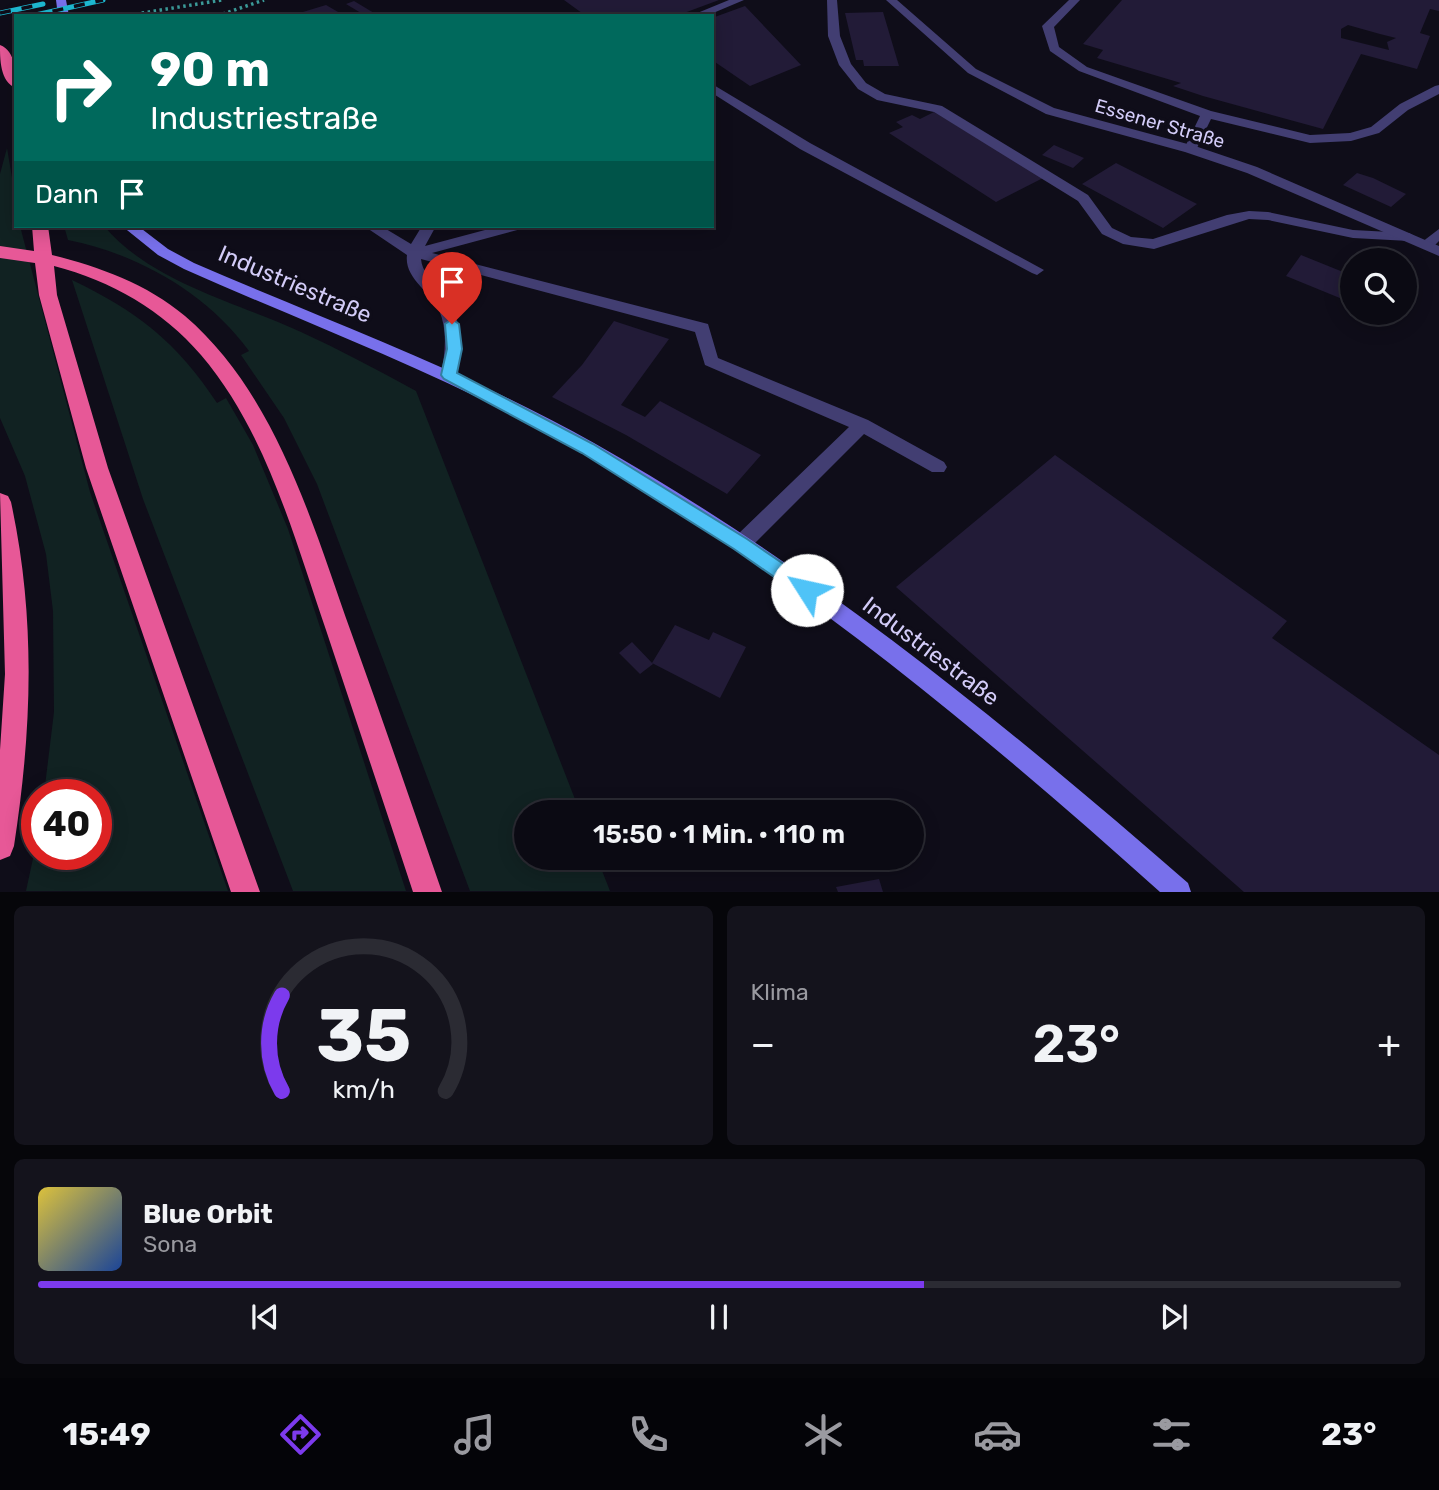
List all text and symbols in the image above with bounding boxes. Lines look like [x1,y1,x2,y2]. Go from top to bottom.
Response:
text: 90 m [150,40,270,98]
icon: right [35,42,126,133]
street label: Essener Straße [1092,94,1227,153]
text: Industriestraße [150,99,378,137]
icon: arrive [113,175,151,213]
text: Dann [35,179,99,210]
street label: Industriestraße [214,239,376,329]
map controls [1340,248,1417,325]
button: search [1340,248,1417,325]
pin [422,252,482,324]
icon: arrive [433,263,471,301]
position arrow [770,553,844,627]
street label: Industriestraße [857,590,1005,712]
speed limit sign: 40 [21,779,112,870]
text: 15:50 · 1 Min. · 110 m [593,819,845,850]
text: Klima [751,978,809,1006]
text: 35 [316,994,411,1080]
text: 23° [1033,1013,1120,1075]
text: − [751,1021,775,1067]
text: + [1377,1021,1401,1067]
text: km/h [332,1075,394,1104]
text: Blue Orbit [143,1199,273,1230]
text: Sona [143,1230,197,1258]
icon: previous [246,1298,284,1336]
icon: pause [700,1298,738,1336]
icon: next [1155,1298,1193,1336]
icon: directions [276,1410,325,1459]
icon: music [450,1410,499,1459]
icon: phone [624,1410,673,1459]
icon: climate [799,1410,848,1459]
icon: car [973,1410,1022,1459]
icon: filters [1147,1410,1196,1459]
text: 15:49 [63,1415,151,1453]
text: 23° [1321,1415,1376,1453]

